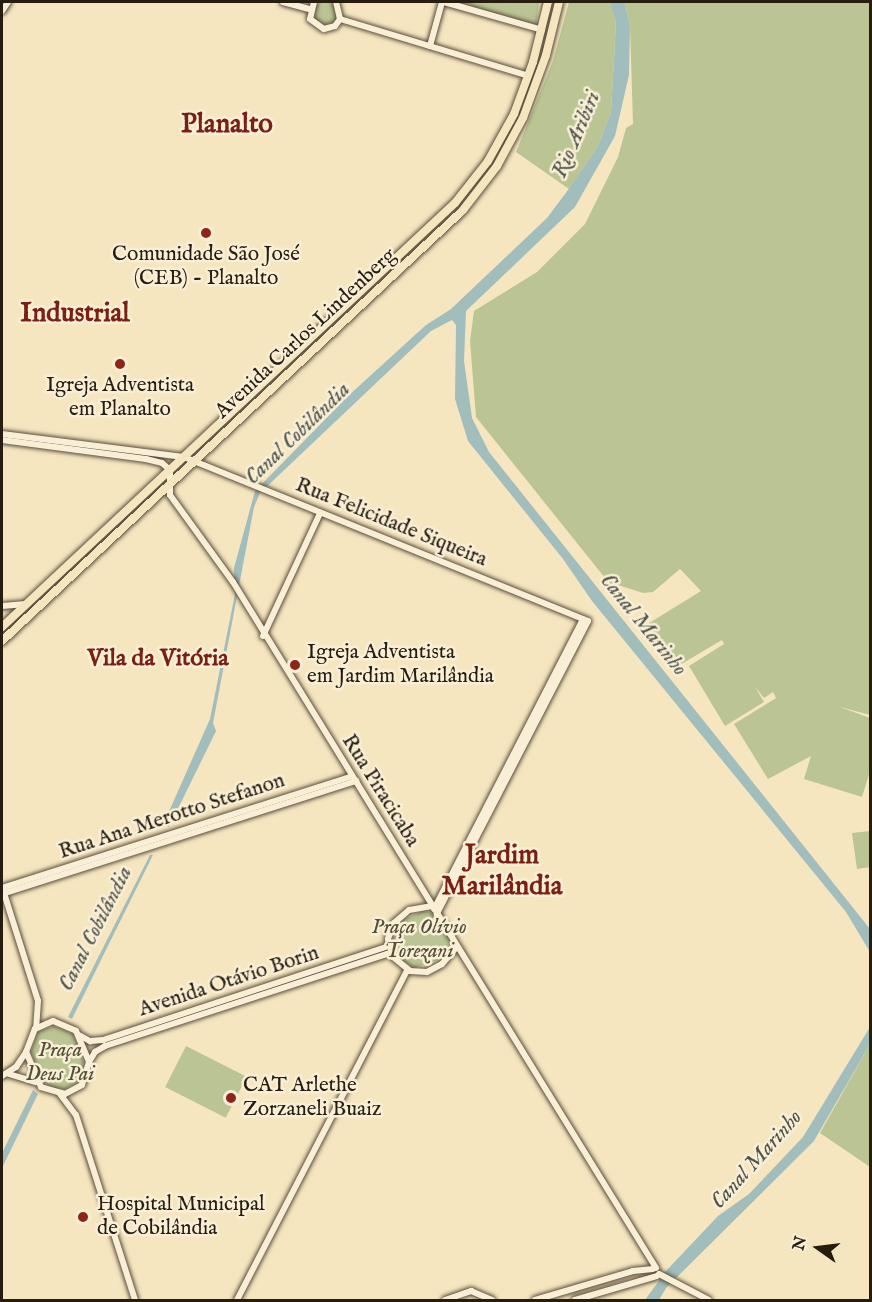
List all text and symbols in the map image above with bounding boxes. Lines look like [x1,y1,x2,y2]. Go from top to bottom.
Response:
water label: Rio Aribiri [547,88,607,182]
district label: Planalto [181,110,273,142]
marker: Comunidade São José (CEB) - Planalto [199,226,213,240]
place label: Comunidade São José (CEB) - Planalto [112,242,300,292]
street label: Avenida Carlos Lindenberg [210,243,402,425]
district label: Industrial [20,299,130,331]
marker: Igreja Adventista em Planalto [113,357,127,371]
place label: Igreja Adventista em Planalto [46,373,194,423]
water label: Canal Cobilândia [240,377,356,491]
street label: Rua Felicidade Siqueira [292,473,490,573]
water label: Canal Marinho [594,569,692,681]
place label: Igreja Adventista em Jardim Marilândia [307,640,494,690]
district label: Vila da Vitória [87,645,229,673]
marker: Igreja Adventista em Jardim Marilândia [288,658,302,672]
street label: Rua Piracicaba [335,730,425,852]
street label: Rua Ana Merotto Stefanon [56,769,288,865]
district label: Jardim Marilândia [442,840,562,903]
water label: Canal Cobilândia [53,862,139,996]
park label: Praça Olívio Torezani [371,915,467,965]
street label: Avenida Otávio Borin [136,941,322,1023]
park label: Praça Deus Pai [26,1038,94,1088]
place label: CAT Arlethe Zorzaneli Buaiz [243,1073,381,1123]
marker: CAT Arlethe Zorzaneli Buaiz [224,1091,238,1105]
water label: Canal Marinho [706,1105,808,1215]
place label: Hospital Municipal de Cobilândia [97,1192,265,1242]
marker: Hospital Municipal de Cobilândia [74,1208,92,1226]
north arrow [788,1218,848,1278]
text: N [789,1235,812,1253]

